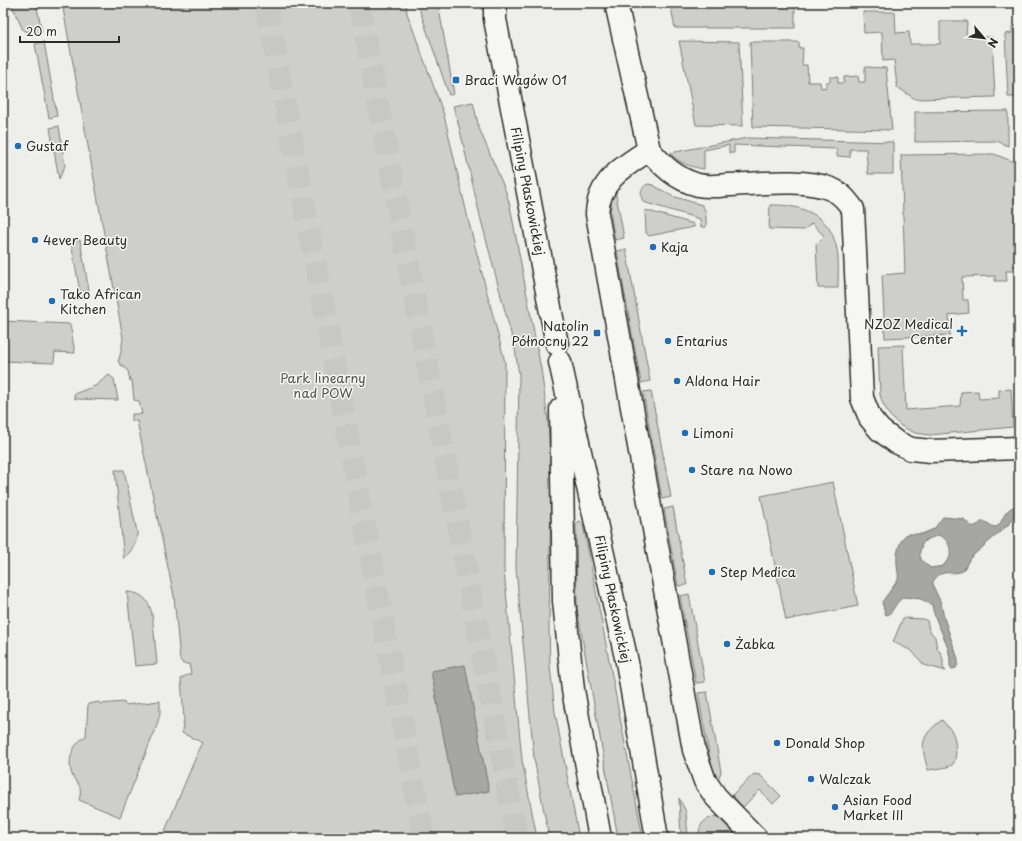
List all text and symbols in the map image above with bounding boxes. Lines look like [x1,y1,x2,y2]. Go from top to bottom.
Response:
scale bar [20,18,119,44]
north arrow [964,18,1004,58]
text: 20 m [26,22,57,40]
text: N [984,35,1003,51]
place label: Braci Wagów 01 [464,70,567,89]
marker: Braci Wagów 01 [451,75,461,85]
street label: Filipiny Płaskowickiej [507,125,550,257]
place label: Gustaf [26,136,70,155]
marker: Gustaf [13,141,23,151]
place label: 4ever Beauty [43,230,127,249]
marker: 4ever Beauty [30,235,40,245]
place label: Kaja [661,237,689,256]
marker: Kaja [648,242,658,252]
place label: Tako African Kitchen [60,284,141,318]
marker: Tako African Kitchen [47,296,57,306]
place label: NZOZ Medical Center [864,314,954,348]
place label: Natolin Północny 22 [512,316,589,350]
marker: NZOZ Medical Center [956,325,968,337]
marker: Natolin Północny 22 [592,328,602,338]
place label: Entarius [676,331,728,350]
marker: Entarius [663,336,673,346]
park label: Park linearny nad POW [280,368,366,402]
place label: Aldona Hair [685,371,760,390]
marker: Aldona Hair [672,376,682,386]
place label: Limoni [693,423,734,442]
marker: Limoni [680,428,690,438]
place label: Stare na Nowo [700,460,793,479]
marker: Stare na Nowo [687,465,697,475]
street label: Filipiny Płaskowickiej [591,533,636,665]
place label: Step Medica [720,562,797,581]
marker: Step Medica [707,567,717,577]
place label: Żabka [735,634,776,653]
marker: Żabka [722,639,732,649]
place label: Donald Shop [785,733,865,752]
marker: Donald Shop [772,738,782,748]
place label: Walczak [819,769,872,788]
marker: Walczak [806,774,816,784]
place label: Asian Food Market III [843,790,912,824]
marker: Asian Food Market III [830,802,840,812]

